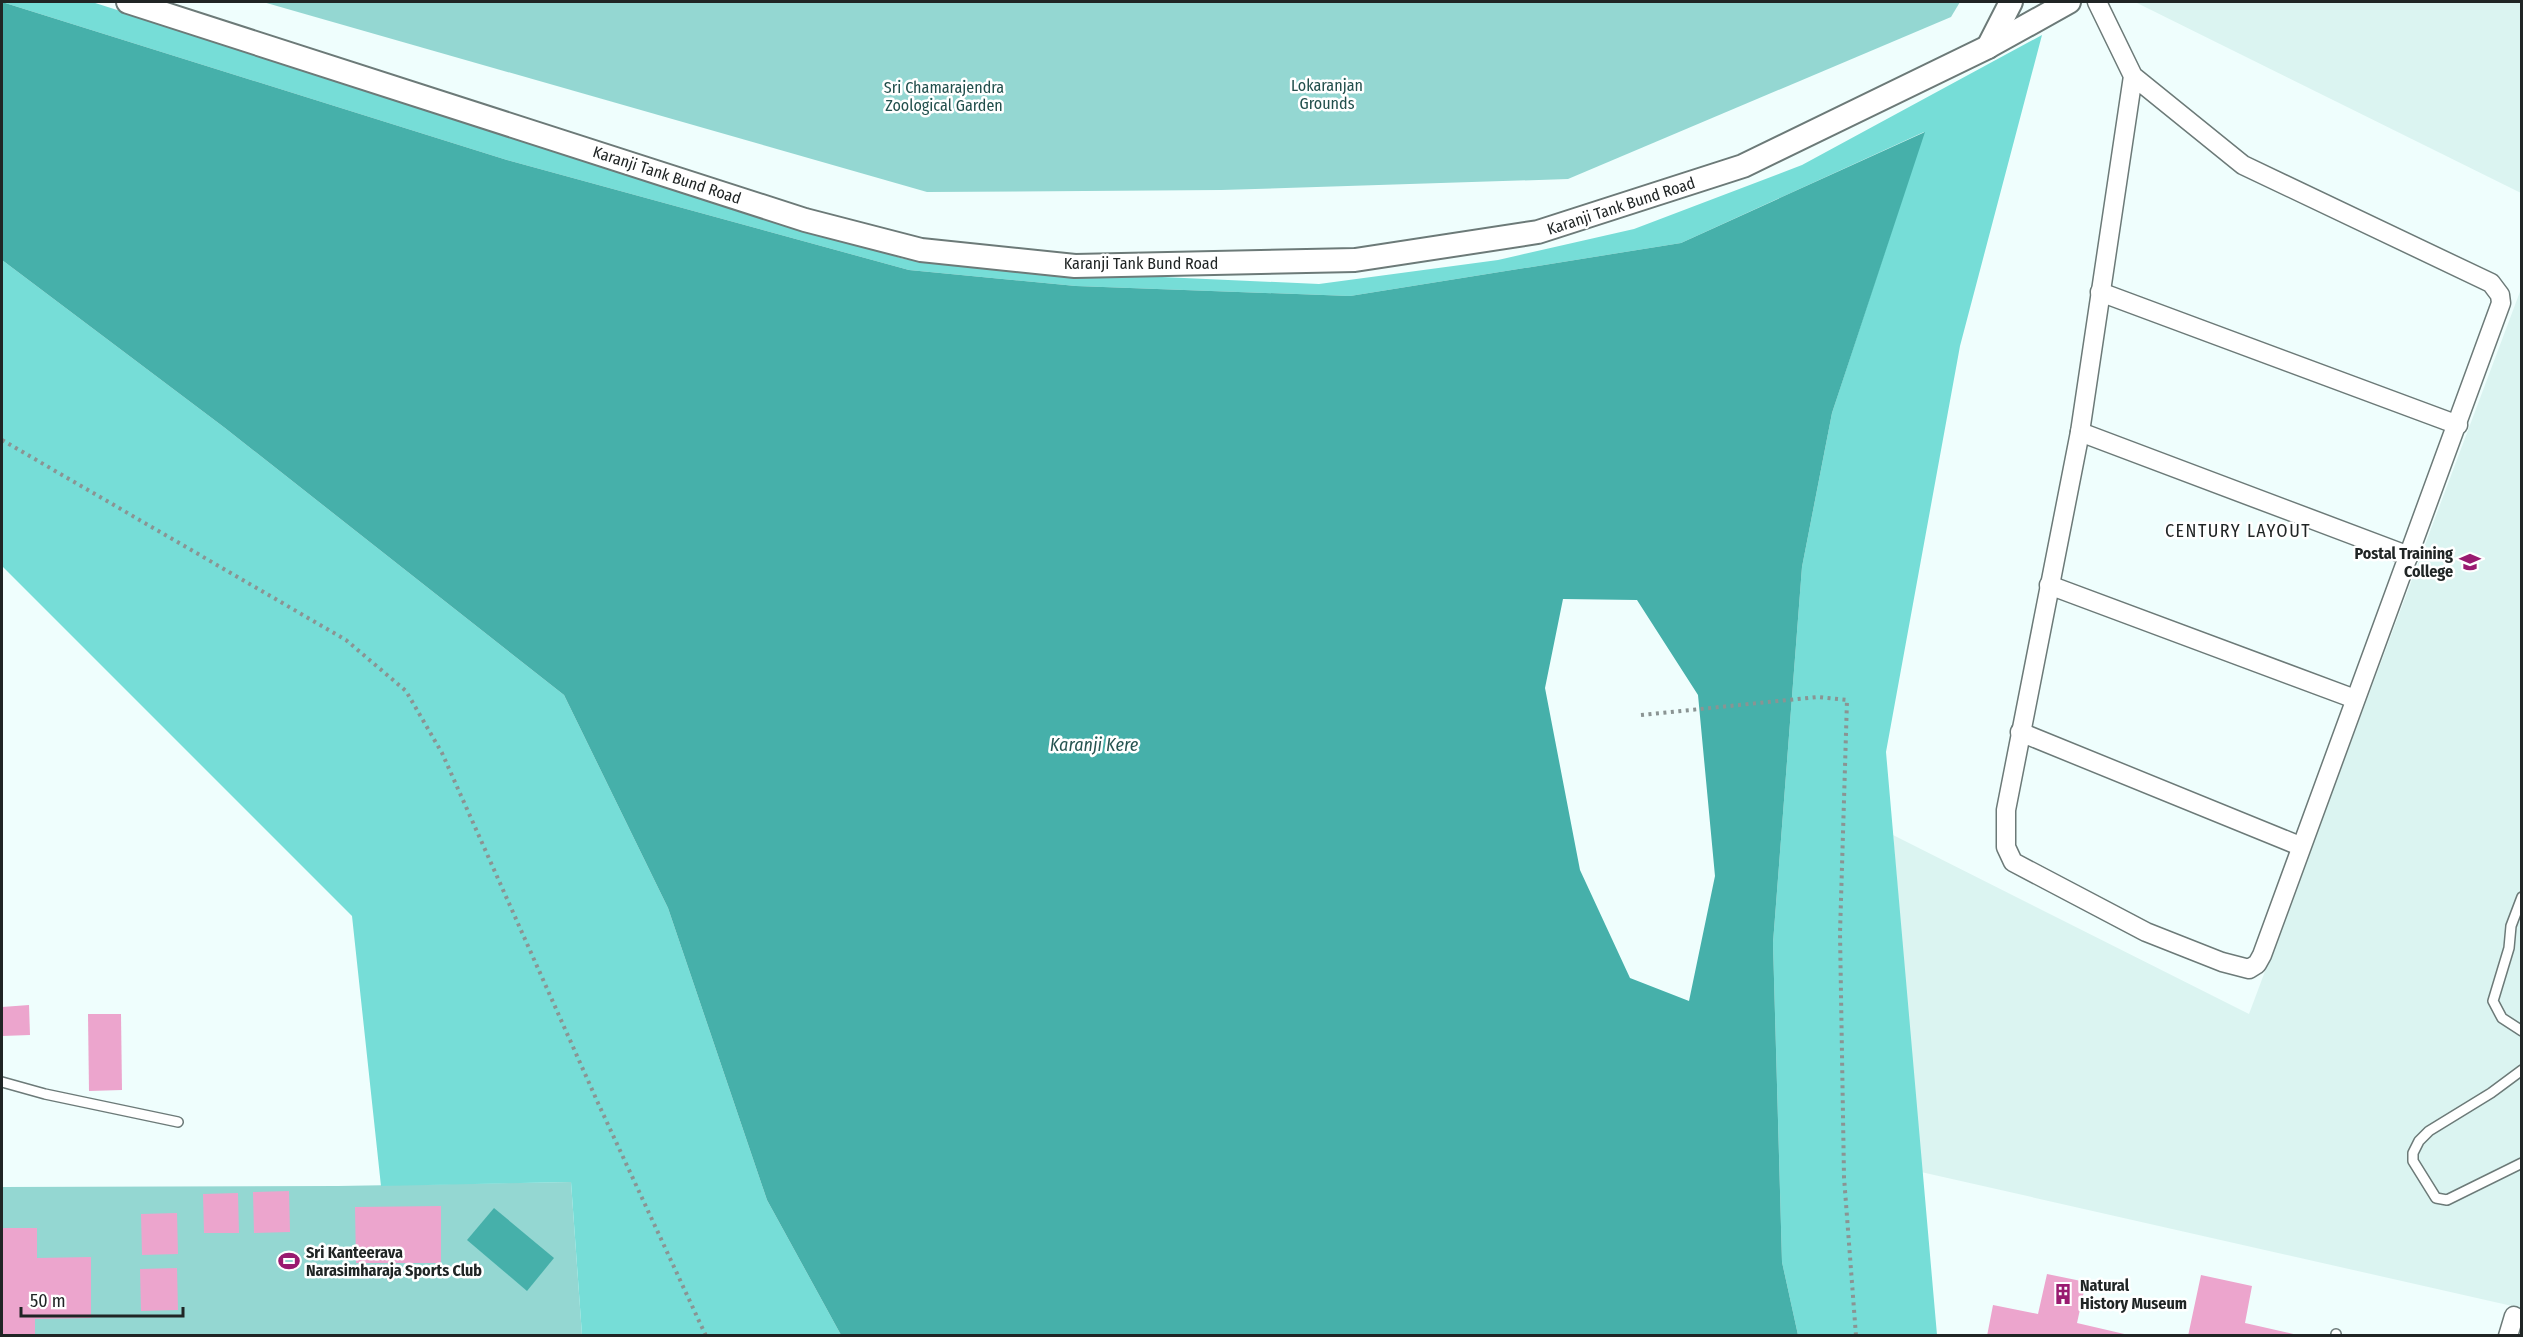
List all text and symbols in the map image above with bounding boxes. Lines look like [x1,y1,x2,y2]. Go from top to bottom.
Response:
park label: Lokaranjan Grounds [1291,76,1363,113]
park label: Sri Chamarajendra Zoological Garden [884,78,1004,115]
street label: Karanji Tank Bund Road [591,142,743,208]
street label: Karanji Tank Bund Road [1545,173,1697,239]
street label: Karanji Tank Bund Road [1064,254,1218,273]
district label: CENTURY LAYOUT [2165,520,2311,542]
place label: Postal Training College [2355,544,2453,581]
school or university icon: Postal Training College [2458,550,2482,574]
water label: Karanji Kere [1050,734,1139,756]
place label: Sri Kanteerava Narasimharaja Sports Club [306,1243,482,1280]
sports icon: Sri Kanteerava Narasimharaja Sports Club [277,1249,301,1273]
place label: Natural History Museum [2080,1276,2187,1313]
scale bar [21,1280,183,1318]
building icon: Natural History Museum [2051,1282,2075,1306]
text: 50 m [30,1290,66,1312]

